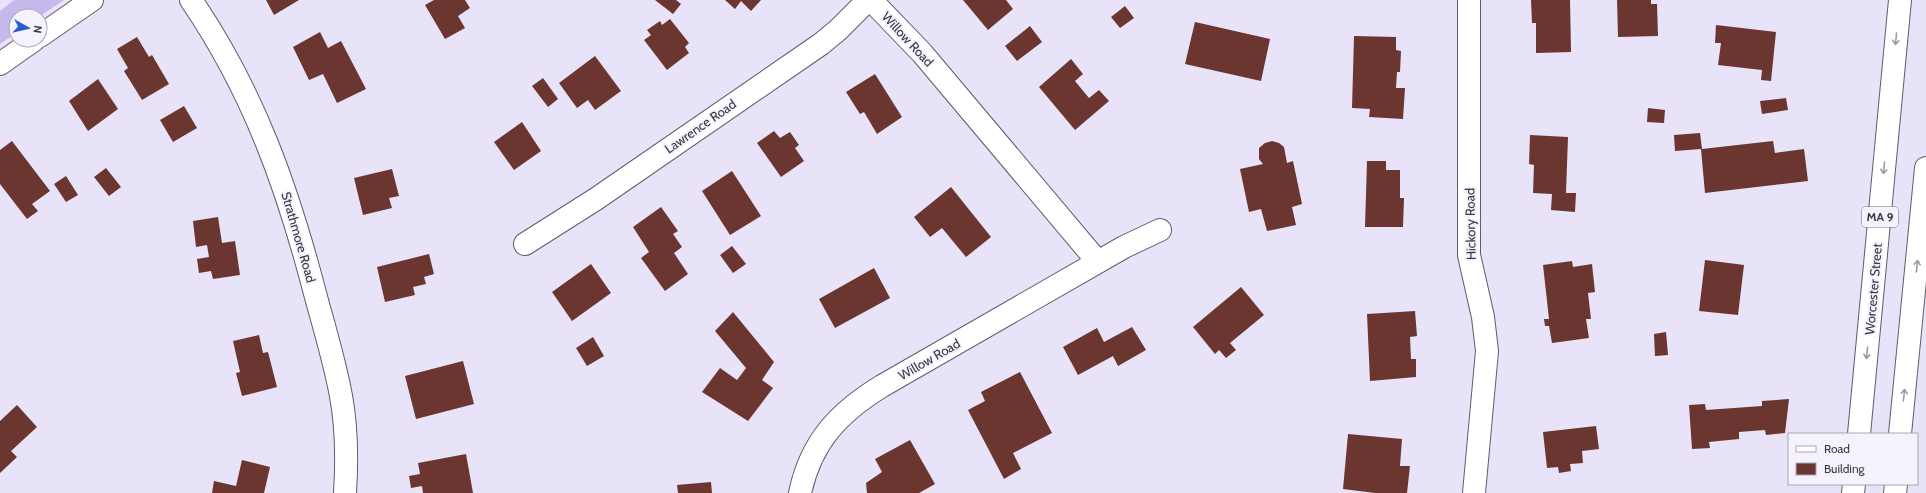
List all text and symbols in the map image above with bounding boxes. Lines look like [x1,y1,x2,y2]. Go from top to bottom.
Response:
north arrow [8,8,48,48]
street label: Willow Road [879,8,937,70]
text: N [30,25,45,34]
one-way arrow [1893,32,1900,45]
street label: Lawrence Road [661,96,739,156]
one-way arrow [1880,161,1888,174]
street label: Hickory Road [1461,188,1479,260]
street label: Strathmore Road [278,190,320,284]
road number: MA 9 [1862,207,1898,227]
street label: Worcester Street [1861,242,1885,336]
one-way arrow [1913,260,1920,273]
street label: Willow Road [895,335,963,383]
one-way arrow [1863,346,1870,359]
one-way arrow [1900,389,1908,402]
legend [1788,433,1918,485]
text: Road [1824,441,1850,456]
text: Building [1824,461,1866,476]

